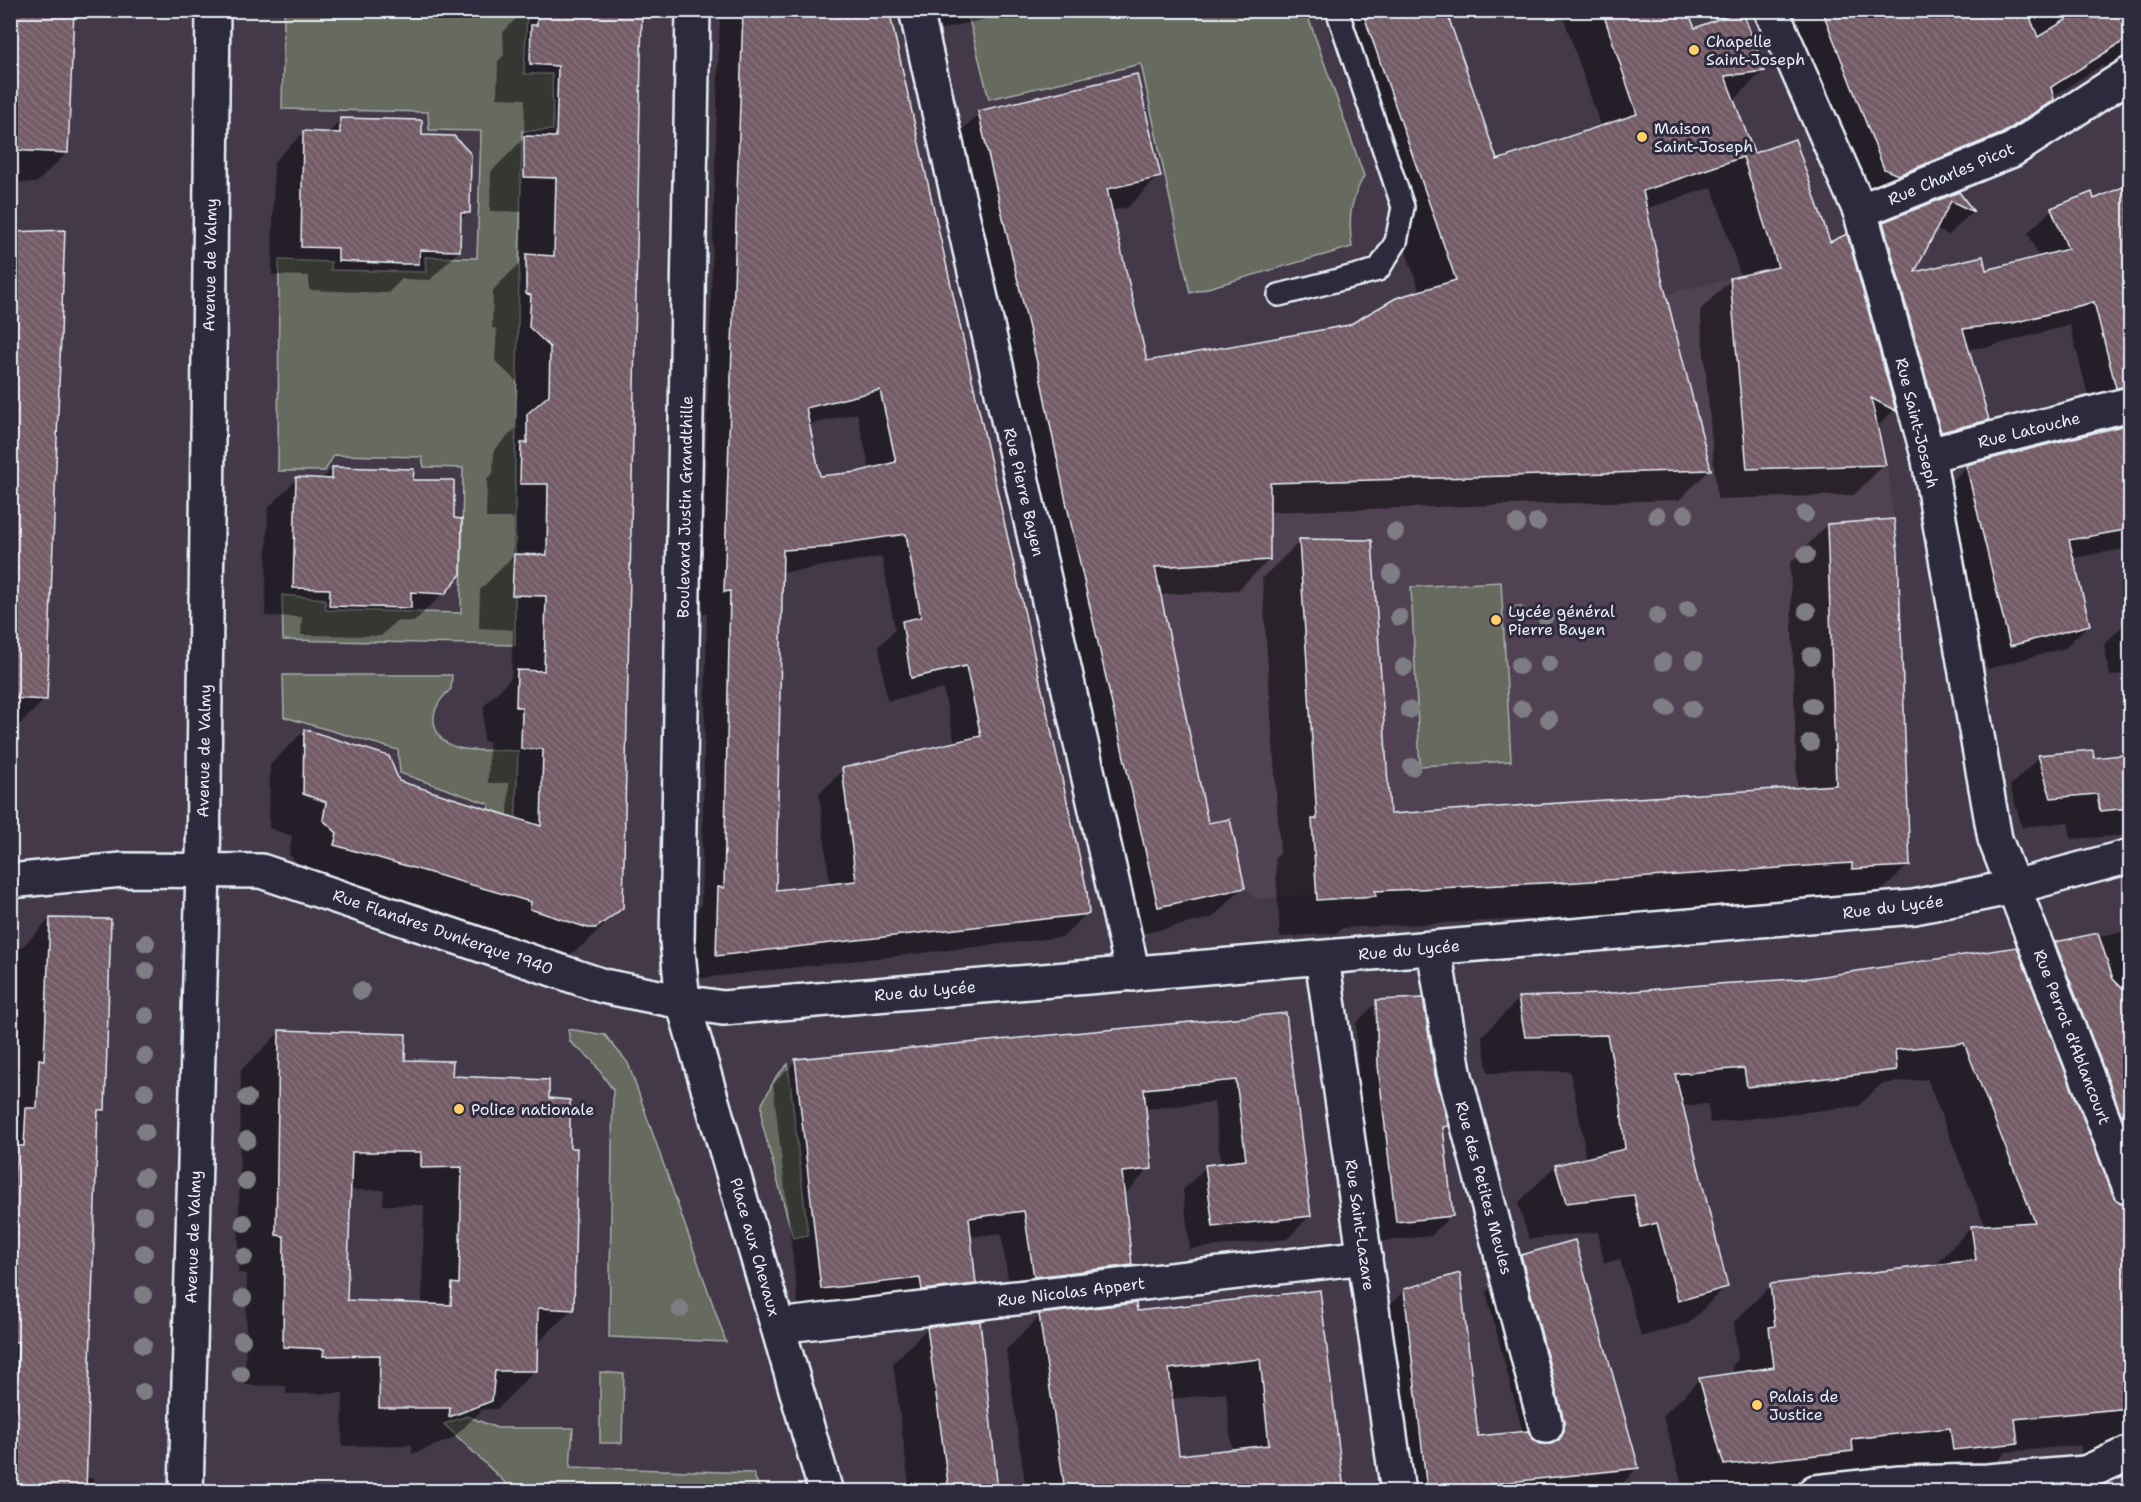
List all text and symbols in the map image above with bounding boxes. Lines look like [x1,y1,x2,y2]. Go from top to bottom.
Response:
place label: Chapelle Saint-Joseph [1706,31,1805,70]
marker: Chapelle Saint-Joseph [1687,43,1701,57]
place label: Maison Saint-Joseph [1654,118,1753,157]
marker: Maison Saint-Joseph [1635,130,1649,144]
street label: Rue Charles Picot [1885,138,2017,210]
street label: Avenue de Valmy [198,198,222,332]
street label: Rue Saint-Joseph [1891,356,1943,490]
street label: Boulevard Justin Grandthille [673,396,697,618]
street label: Rue Latouche [1976,407,2082,453]
street label: Rue Pierre Bayen [999,426,1049,559]
place label: Lycée général Pierre Bayen [1508,601,1615,640]
marker: Lycée général Pierre Bayen [1489,613,1503,627]
street label: Avenue de Valmy [192,684,216,818]
street label: Rue Flandres Dunkerque 1940 [330,884,556,980]
street label: Rue du Lycée [1841,890,1945,924]
street label: Rue du Lycée [1357,935,1461,965]
street label: Rue Perrot d'Ablancourt [2029,946,2115,1128]
street label: Rue du Lycée [873,976,977,1006]
place label: Police nationale [471,1099,594,1120]
street label: Rue des Petites Meules [1451,1099,1517,1277]
marker: Police nationale [452,1102,466,1116]
street label: Rue Saint-Lazare [1340,1158,1380,1292]
street label: Avenue de Valmy [180,1170,206,1304]
street label: Place aux Chevaux [725,1175,785,1319]
street label: Rue Nicolas Appert [996,1273,1146,1311]
place label: Palais de Justice [1769,1386,1839,1425]
marker: Palais de Justice [1750,1398,1764,1412]

